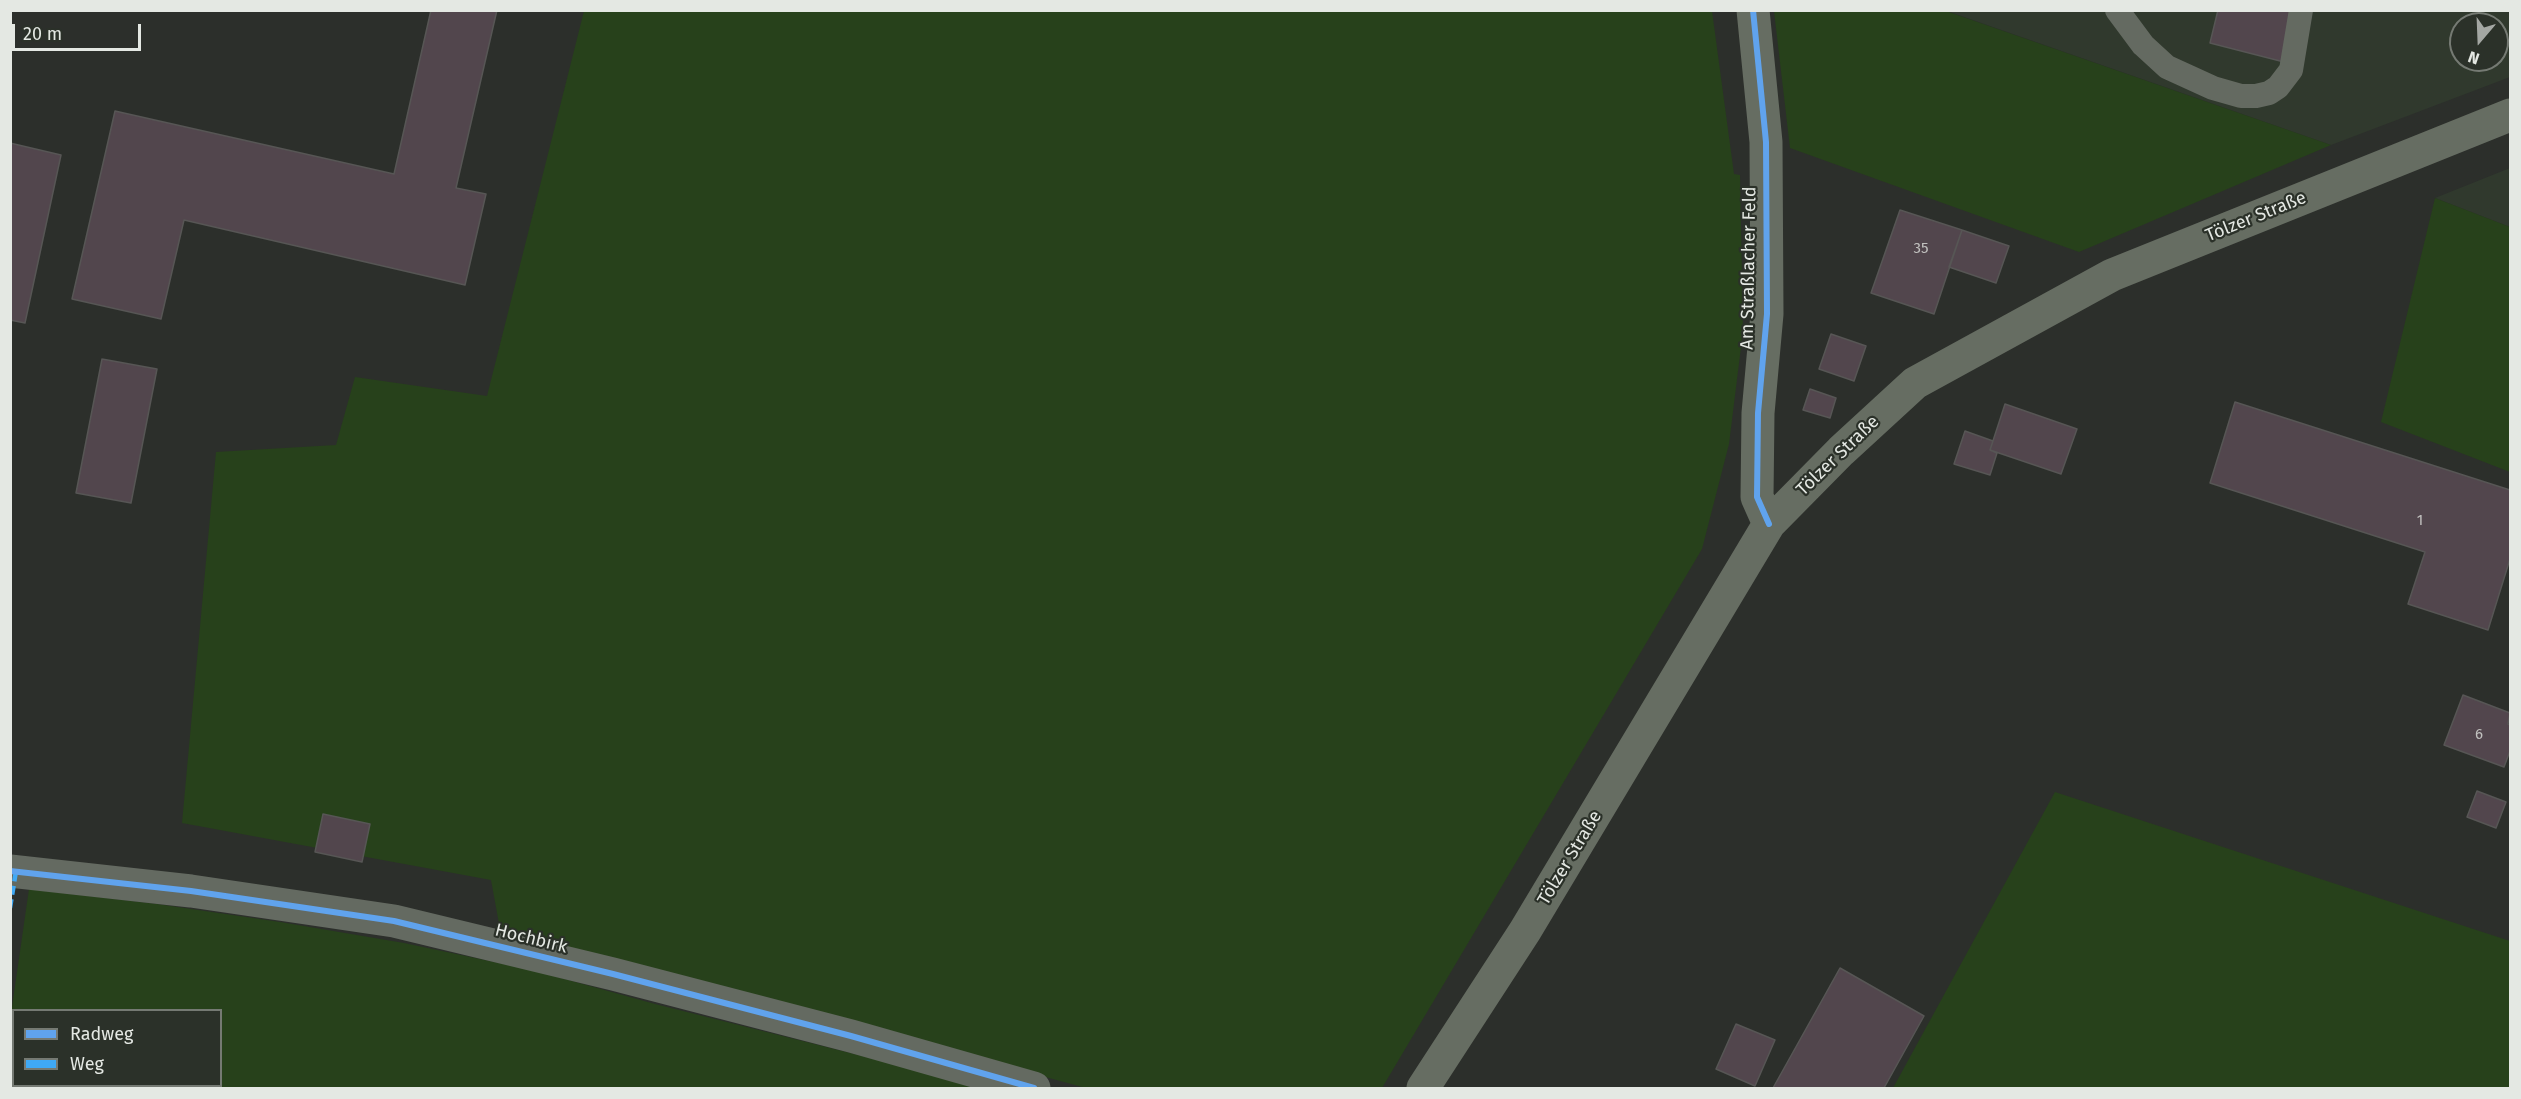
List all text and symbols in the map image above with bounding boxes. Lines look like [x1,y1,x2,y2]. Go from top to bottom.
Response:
scale bar [15,12,144,50]
north arrow [2449,12,2509,72]
text: 20 m [23,23,62,45]
text: N [2466,47,2482,68]
street label: Am Straßlacher Feld [1737,186,1761,350]
street label: Tölzer Straße [2203,187,2309,247]
house number: 35 [1914,240,1928,258]
street label: Tölzer Straße [1792,411,1884,501]
house number: 1 [2417,512,2423,530]
house number: 6 [2475,726,2483,744]
street label: Tölzer Straße [1533,807,1607,909]
street label: Hochbirk [493,920,569,958]
legend [12,1009,222,1087]
text: Radweg [70,1023,133,1045]
text: Weg [70,1053,104,1075]

